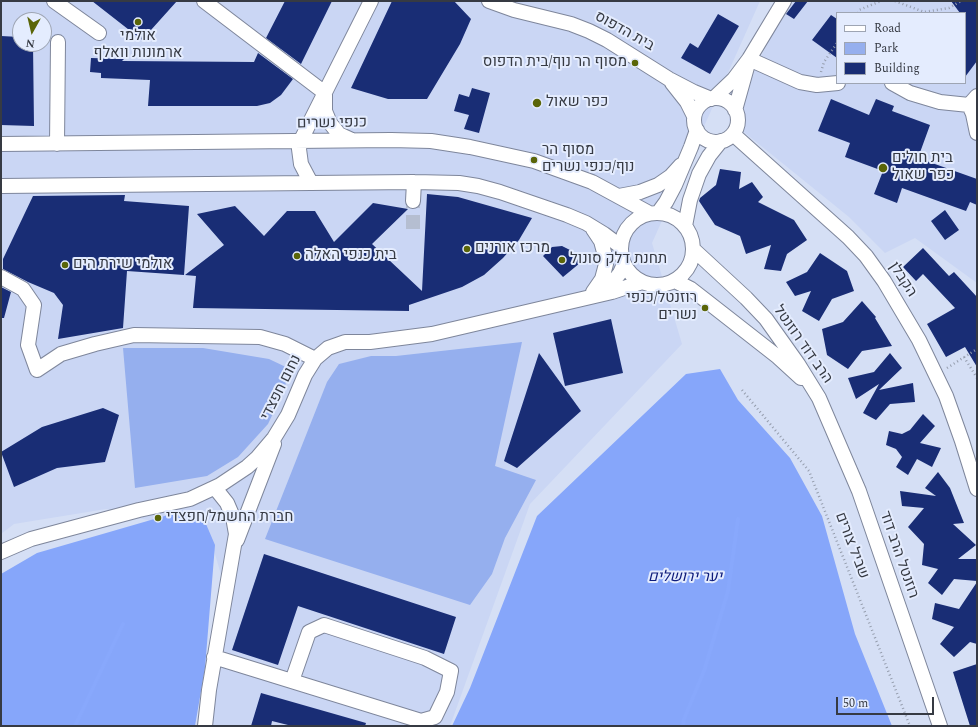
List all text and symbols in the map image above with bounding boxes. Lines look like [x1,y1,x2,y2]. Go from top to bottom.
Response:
street label: בית הדפוס [591,8,657,56]
north arrow [12,12,52,52]
legend [836,12,966,84]
marker: אולמי ארמונות וואלף [133,17,143,27]
text: Road [874,19,901,38]
place label: אולמי ארמונות וואלף [94,28,182,63]
text: N [25,34,36,52]
text: Park [874,39,899,58]
place label: מסוף הר נוף/בית הדפוס [483,54,627,72]
marker: מסוף הר נוף/בית הדפוס [630,58,640,68]
text: Building [874,59,920,78]
place label: כפר שאול [546,94,608,112]
marker: כפר שאול [531,97,543,109]
street label: כנפי נשרים [297,114,367,134]
place label: מסוף הר נוף/כנפי נשרים [542,142,634,177]
place label: בית חולים כפר שאול [892,150,954,185]
marker: מסוף הר נוף/כנפי נשרים [529,155,539,165]
marker: בית חולים כפר שאול [877,162,889,174]
place label: מרכז אורנים [475,240,550,258]
marker: מרכז אורנים [462,244,472,254]
place label: בית כנפי האלה [305,247,397,265]
marker: בית כנפי האלה [292,251,302,261]
place label: תחנת דלק סונול [570,251,667,269]
marker: תחנת דלק סונול [557,255,567,265]
place label: אולמי שירת הים [73,256,172,274]
street label: הקבלן [884,259,920,301]
marker: אולמי שירת הים [60,260,70,270]
place label: רוזנטל/כנפי נשרים [626,290,697,325]
marker: רוזנטל/כנפי נשרים [700,303,710,313]
street label: הרב דוד רוזנטל [768,303,836,387]
street label: נחום חפצדי [258,352,306,424]
place label: חברת החשמל/חפצדי [166,509,293,527]
street label: רוזנטל הרב דוד [875,509,921,601]
street label: שביל צורים [830,510,872,582]
marker: חברת החשמל/חפצדי [153,513,163,523]
park label: יער ירושלים [648,569,722,587]
scale bar [838,689,936,715]
text: 50 m [843,694,868,713]

